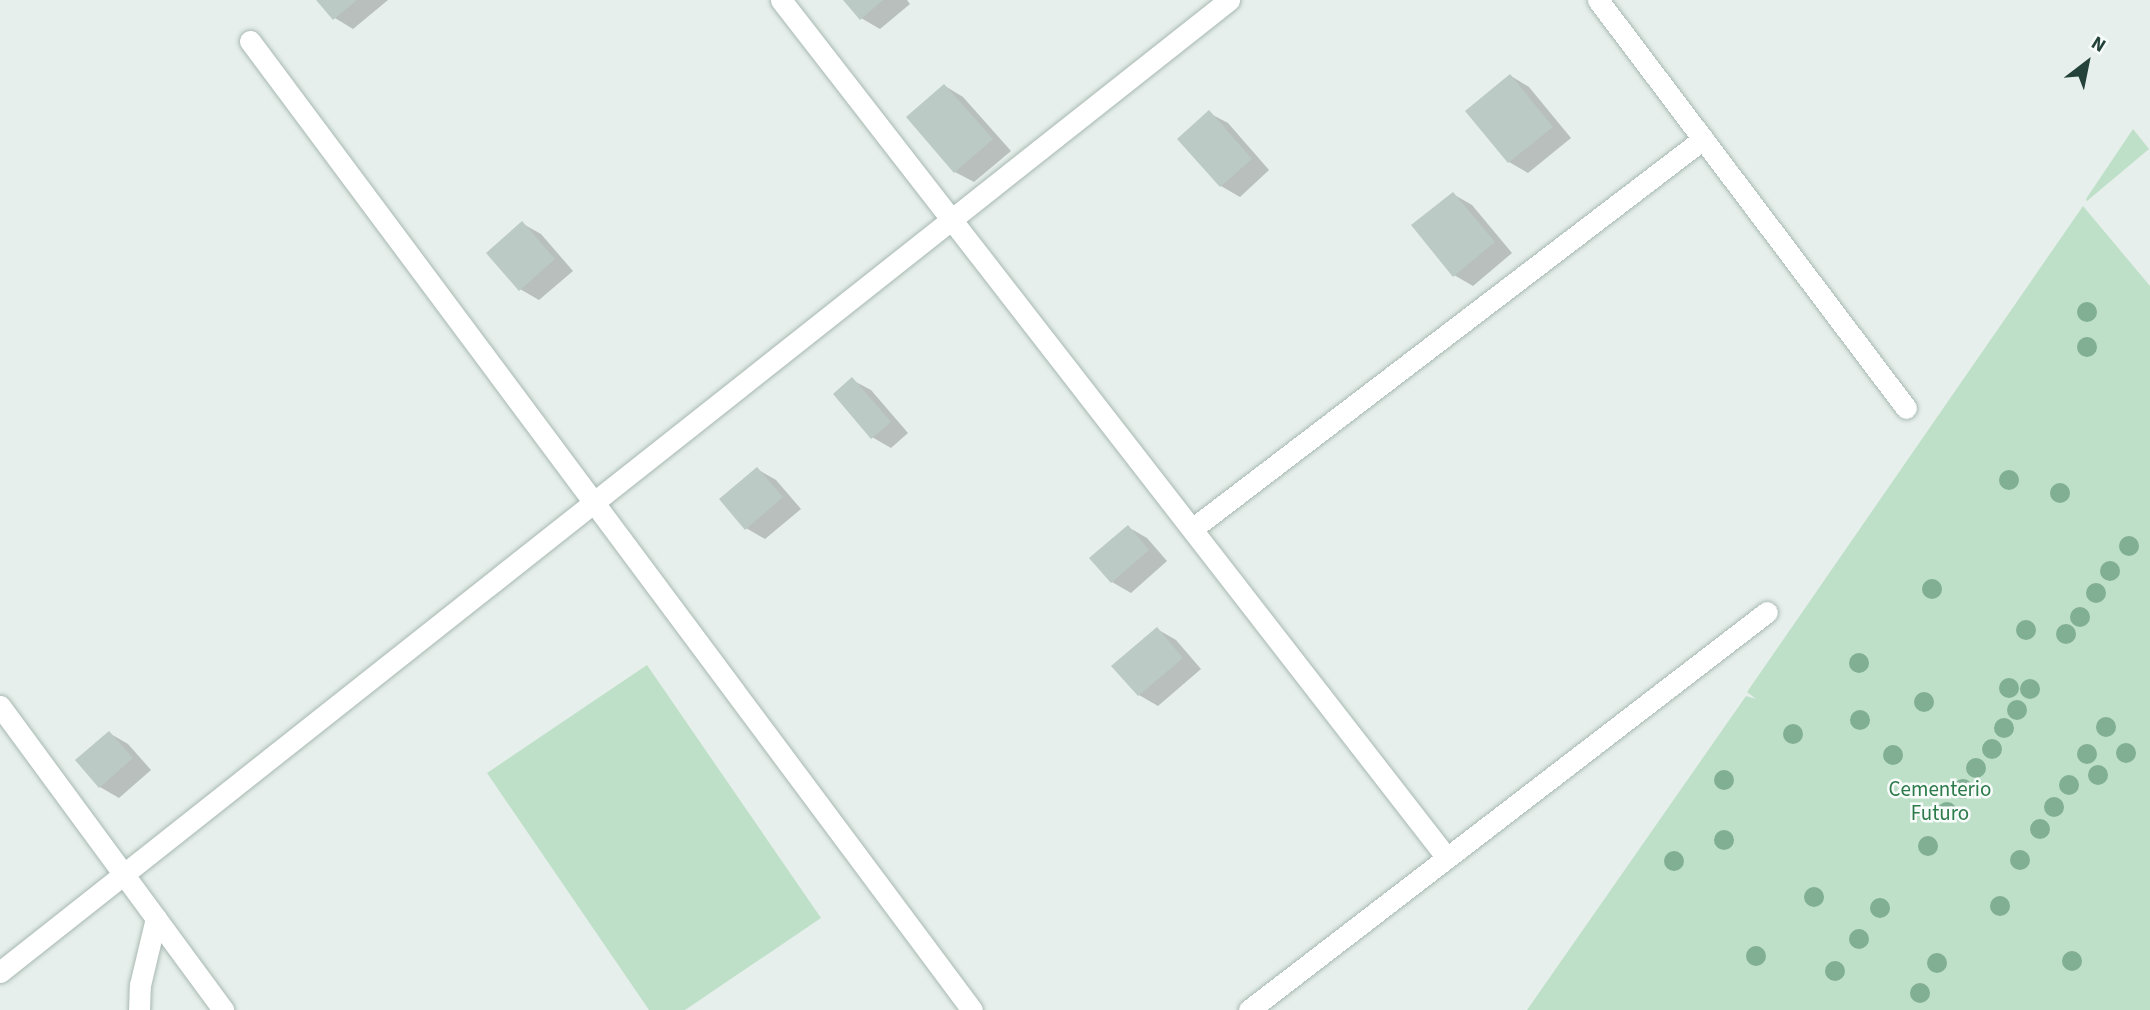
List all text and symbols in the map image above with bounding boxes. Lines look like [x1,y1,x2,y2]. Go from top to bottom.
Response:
north arrow [2052,28,2122,98]
text: N [2086,30,2111,60]
park label: Cementerio Futuro [1889,776,1991,826]

